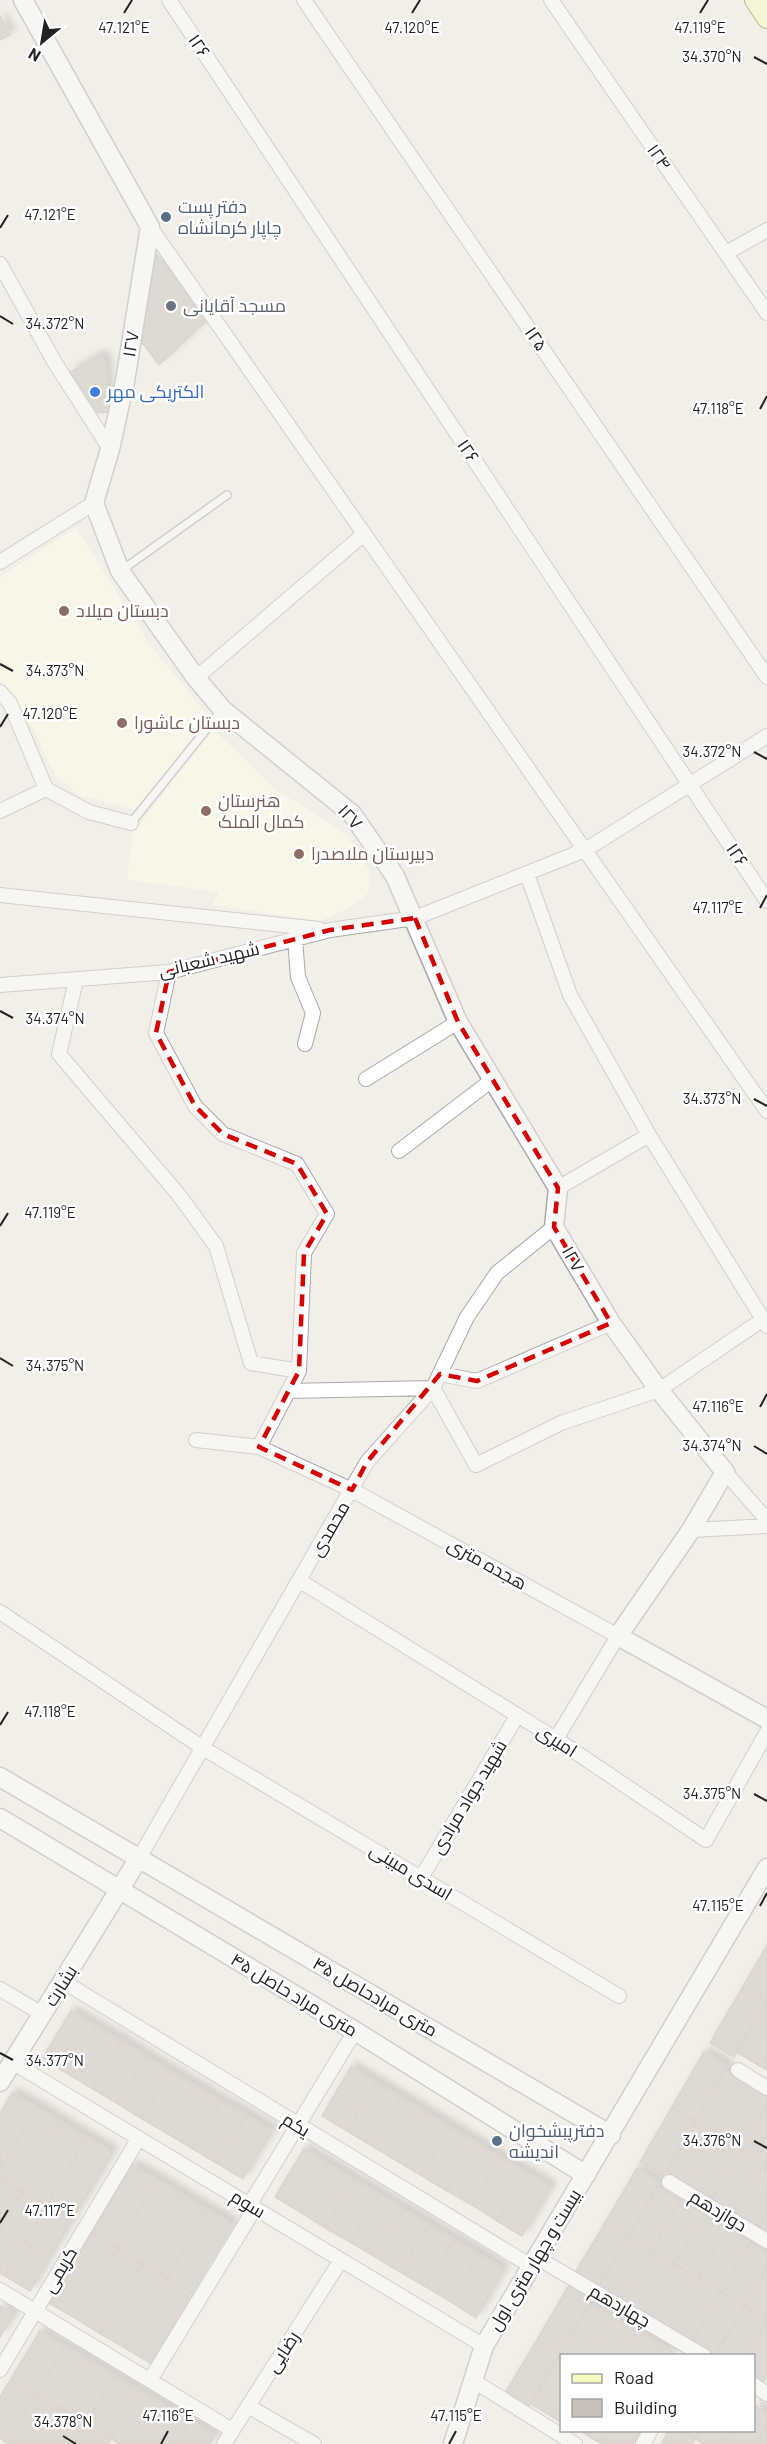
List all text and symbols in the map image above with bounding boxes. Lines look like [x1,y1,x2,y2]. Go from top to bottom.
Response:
north arrow [12,12,72,72]
text: 47.121°E [98,18,150,36]
text: 47.120°E [385,18,439,36]
text: 47.119°E [674,18,726,36]
street label: ۱۲۶ [184,29,216,61]
text: N [25,45,44,66]
text: 34.370°N [682,47,742,65]
street label: ۱۲۴ [643,139,677,174]
place label: دفتر پست چاپار کرمانشاه [178,195,281,240]
text: 47.121°E [24,205,76,223]
marker: دفتر پست چاپار کرمانشاه [159,210,173,224]
place label: مسجد آقایانی [183,294,286,317]
marker: مسجد آقایانی [164,299,178,313]
text: 34.372°N [26,314,84,332]
street label: ۱۲۵ [521,322,553,355]
street label: ۱۲۷ [117,329,143,359]
place label: الکتریکی مهر [106,380,204,403]
marker: الکتریکی مهر [88,385,102,399]
text: 47.118°E [692,399,744,417]
street label: ۱۲۶ [453,434,485,466]
place label: دبستان میلاد [76,599,169,622]
marker: دبستان میلاد [57,604,71,618]
text: 34.373°N [26,661,84,679]
text: 47.120°E [23,704,77,722]
place label: دبستان عاشورا [134,711,240,734]
marker: دبستان عاشورا [115,716,129,730]
text: 34.372°N [683,742,741,760]
place label: هنرستان کمال الملک [218,789,304,833]
street label: ۱۲۷ [334,799,368,833]
marker: هنرستان کمال الملک [199,804,213,818]
street label: ۱۲۶ [722,838,754,870]
place label: دبیرستان ملاصدرا [311,842,434,865]
marker: دبیرستان ملاصدرا [292,847,306,861]
text: 47.117°E [693,898,743,916]
street label: شهید شعبانی [156,937,262,982]
text: 34.374°N [25,1009,85,1027]
text: 34.373°N [683,1089,741,1107]
text: 47.119°E [24,1203,76,1221]
street label: ۱۲۷ [558,1242,590,1275]
text: 34.375°N [26,1356,84,1374]
text: 47.116°E [692,1397,744,1415]
text: 34.374°N [682,1436,742,1454]
street label: محمدی [305,1497,355,1561]
street label: هجده متری [443,1532,531,1595]
text: 47.118°E [24,1702,76,1720]
street label: امیری [533,1719,582,1762]
street label: شهید جواد مرادی [425,1735,512,1858]
text: 34.375°N [683,1784,741,1802]
street label: اسدی مبینی [366,1838,457,1905]
text: 47.115°E [692,1896,744,1914]
street label: ۴۵ متری مراد حاصل [227,1948,362,2042]
street label: ۴۵ متری مرادحاصل [309,1951,442,2042]
street label: بشارت [39,1961,82,2011]
text: 34.377°N [26,2051,84,2069]
street label: یکم [278,2107,315,2143]
place label: دفترپبشخوان اندیشه [509,2119,604,2162]
text: 34.376°N [683,2131,741,2149]
marker: دفترپبشخوان اندیشه [490,2134,504,2148]
street label: سوم [226,2184,270,2224]
street label: دوازدهم [685,2184,751,2238]
street label: بیست و چهار متری اول [483,2185,587,2335]
text: 47.117°E [25,2201,75,2219]
street label: کریمی [37,2243,82,2297]
street label: چهاردهم [585,2279,655,2333]
street label: رضایی [261,2326,305,2377]
legend [560,2354,755,2432]
text: Road [614,2366,654,2388]
text: Building [614,2396,677,2418]
text: 47.116°E [142,2406,194,2424]
text: 47.115°E [430,2406,482,2424]
text: 34.378°N [34,2412,92,2430]

